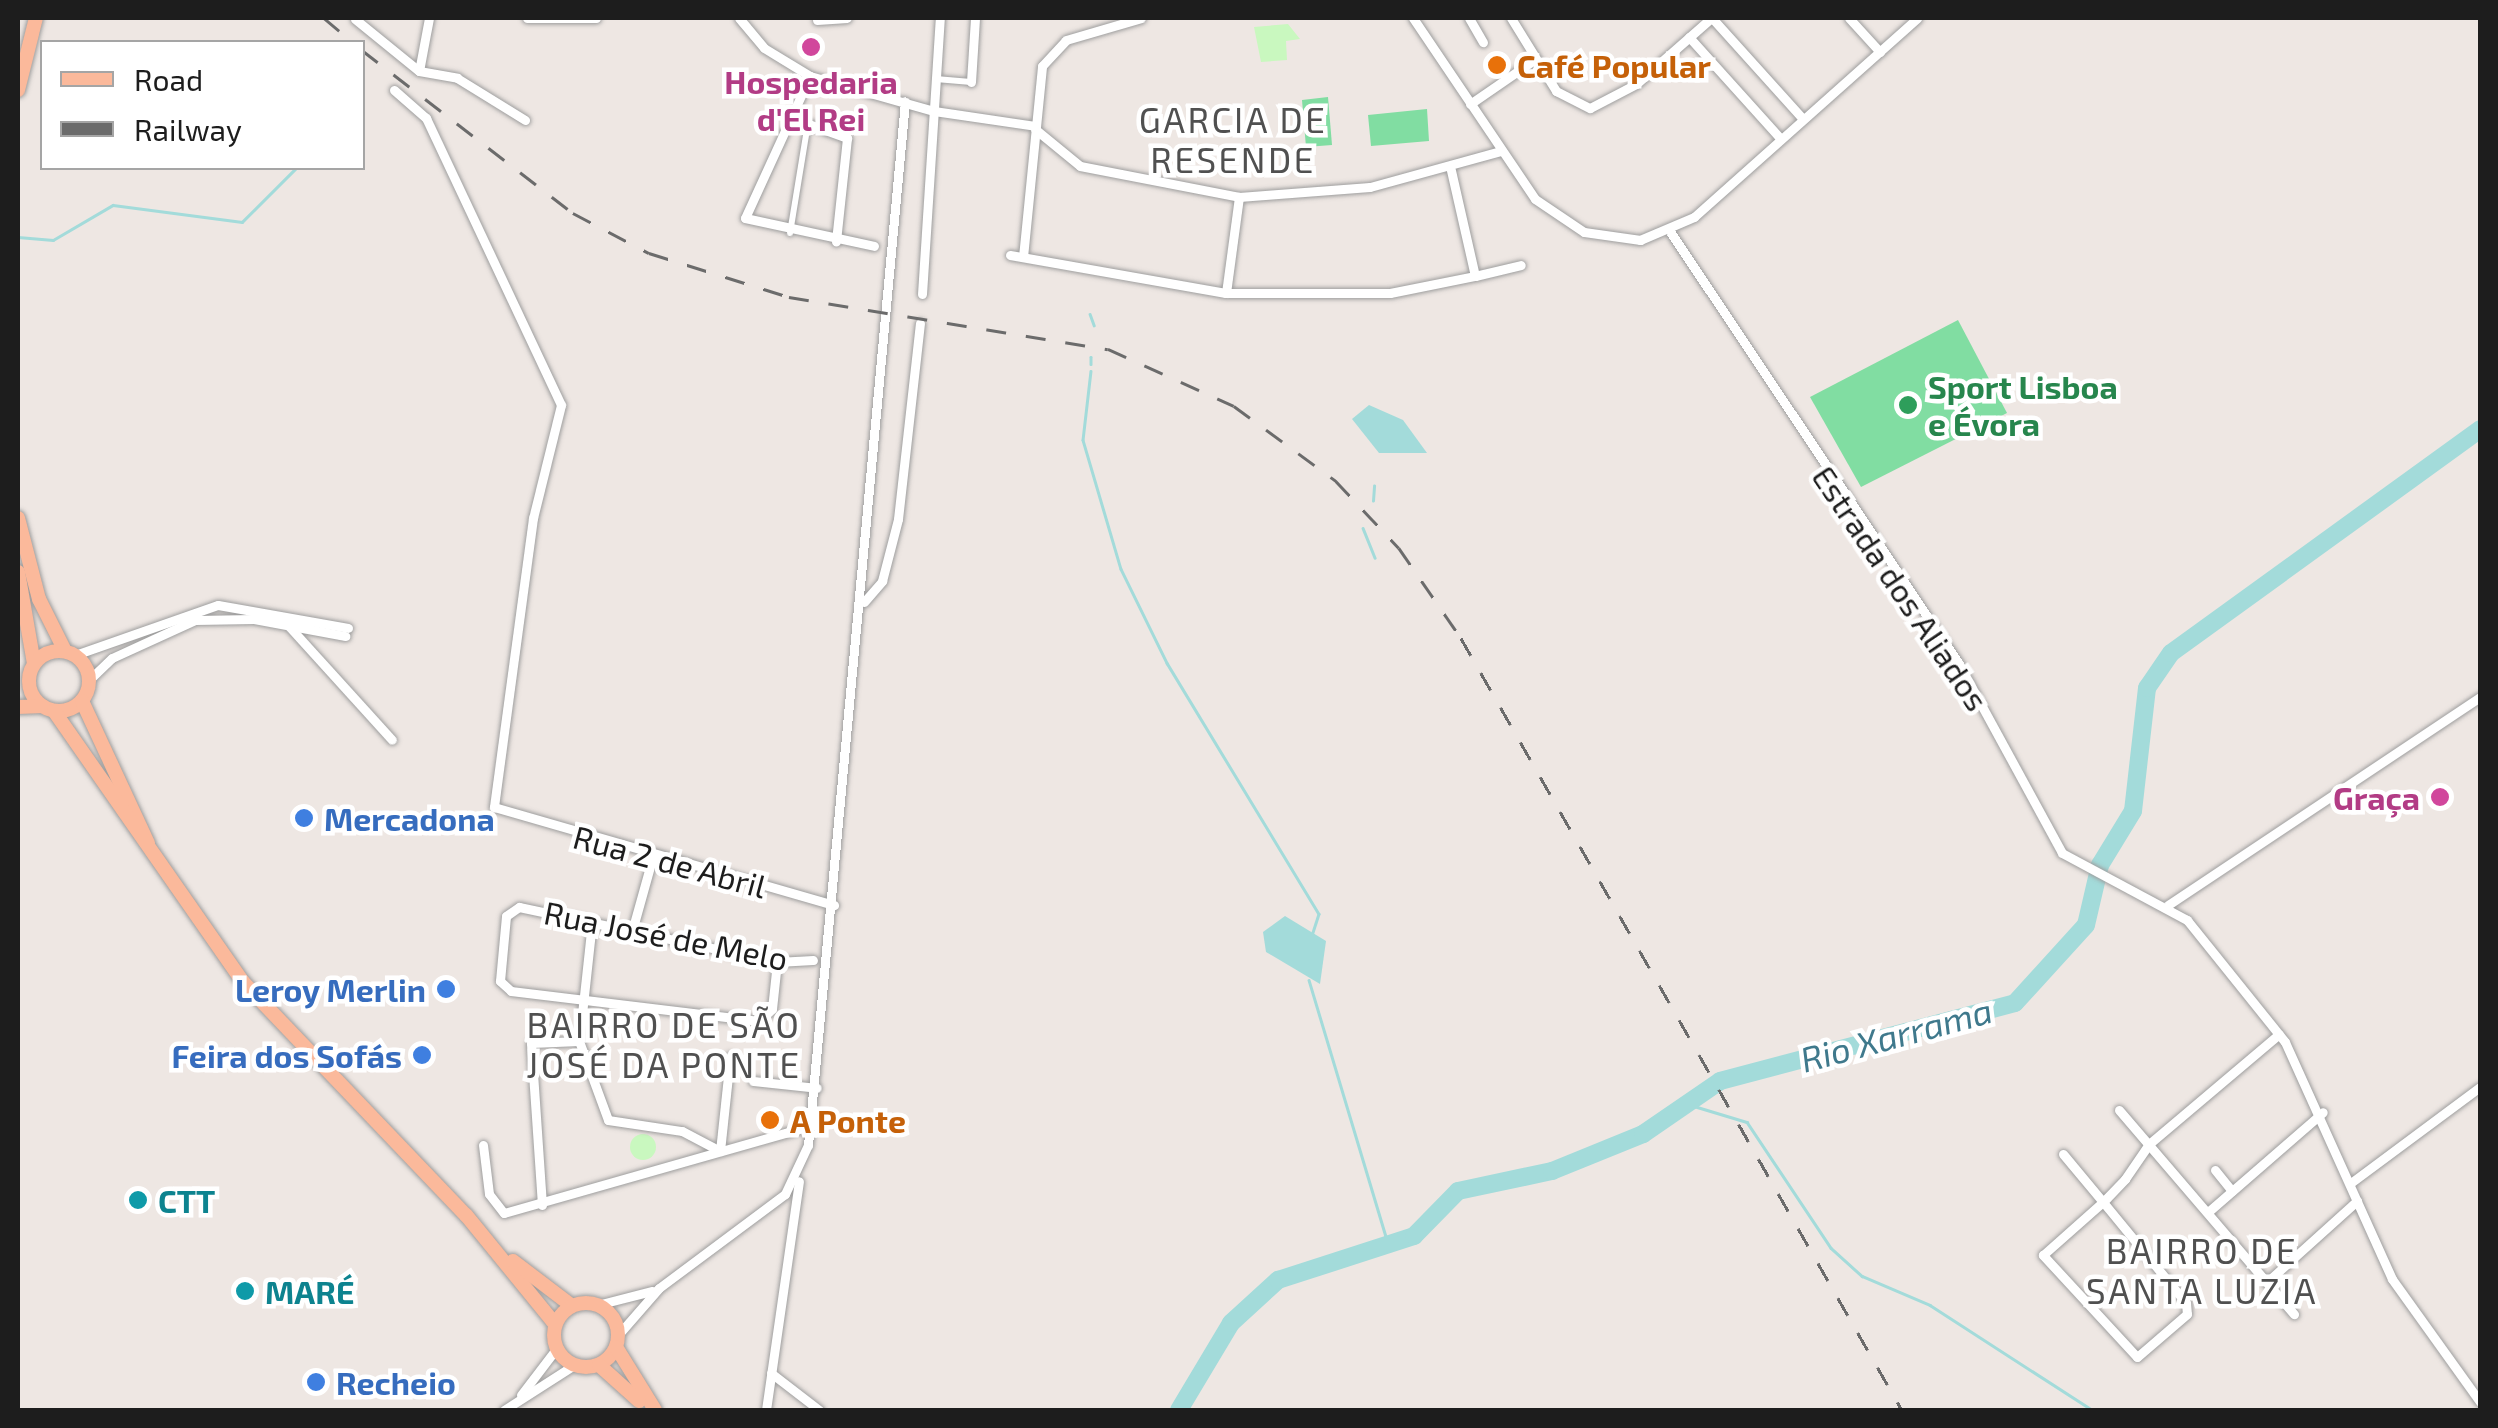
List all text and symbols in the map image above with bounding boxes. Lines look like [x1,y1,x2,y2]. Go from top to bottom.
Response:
marker: Hospedaria d'El Rei [800,36,822,58]
legend [40,40,365,170]
place label: Café Popular [1517,46,1711,84]
marker: Café Popular [1486,54,1508,76]
text: Road [134,61,203,97]
place label: Hospedaria d'El Rei [724,63,898,138]
district label: GARCIA DE RESENDE [1138,98,1328,180]
text: Railway [134,111,242,147]
place label: Sport Lisboa e Évora [1928,368,2118,443]
marker: Sport Lisboa e Évora [1897,394,1919,416]
street label: Estrada dos Aliados [1805,458,1997,718]
place label: Graça [2333,778,2420,816]
marker: Graça [2429,786,2451,808]
place label: Mercadona [324,799,495,837]
marker: Mercadona [293,807,315,829]
street label: Rua 2 de Abril [569,817,771,905]
street label: Rua José de Melo [541,892,791,978]
place label: Leroy Merlin [234,970,426,1008]
marker: Leroy Merlin [435,978,457,1000]
water label: Rio Xarrama [1795,988,1997,1080]
district label: BAIRRO DE SÃO JOSÉ DA PONTE [526,1003,802,1085]
place label: Feira dos Sofás [172,1036,402,1074]
marker: Feira dos Sofás [411,1044,433,1066]
place label: A Ponte [790,1101,907,1139]
marker: A Ponte [759,1109,781,1131]
place label: CTT [158,1181,215,1219]
marker: CTT [127,1189,149,1211]
district label: BAIRRO DE SANTA LUZIA [2086,1229,2318,1311]
place label: MARÉ [265,1272,354,1310]
marker: MARÉ [234,1280,256,1302]
place label: Recheio [336,1363,456,1401]
marker: Recheio [305,1371,327,1393]

